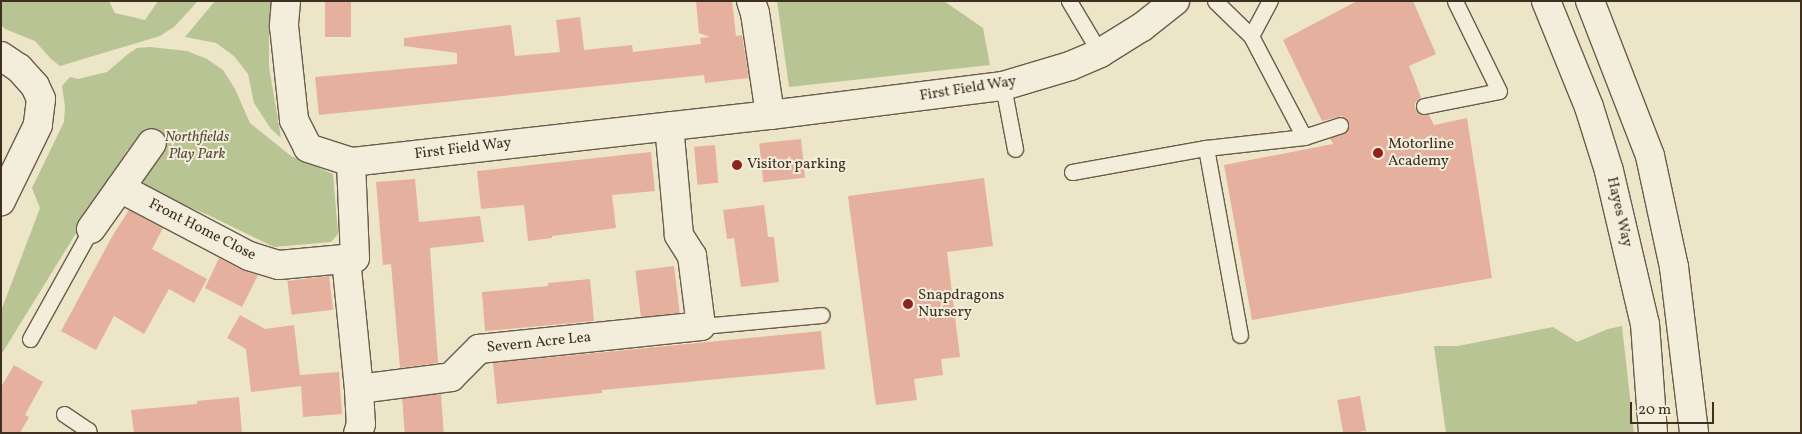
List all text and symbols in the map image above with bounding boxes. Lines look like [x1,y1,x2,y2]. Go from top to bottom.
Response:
street label: First Field Way [918,72,1018,106]
park label: Northfields Play Park [165,128,229,163]
street label: First Field Way [413,134,513,164]
place label: Motorline Academy [1388,135,1454,170]
marker: Motorline Academy [1372,147,1384,159]
place label: Visitor parking [747,156,846,174]
marker: Visitor parking [731,159,743,171]
street label: Hayes Way [1602,175,1636,249]
street label: Front Home Close [145,195,259,265]
place label: Snapdragons Nursery [918,286,1005,321]
marker: Snapdragons Nursery [902,298,914,310]
street label: Severn Acre Lea [486,329,592,357]
scale bar [1632,392,1716,424]
text: 20 m [1638,400,1671,421]

